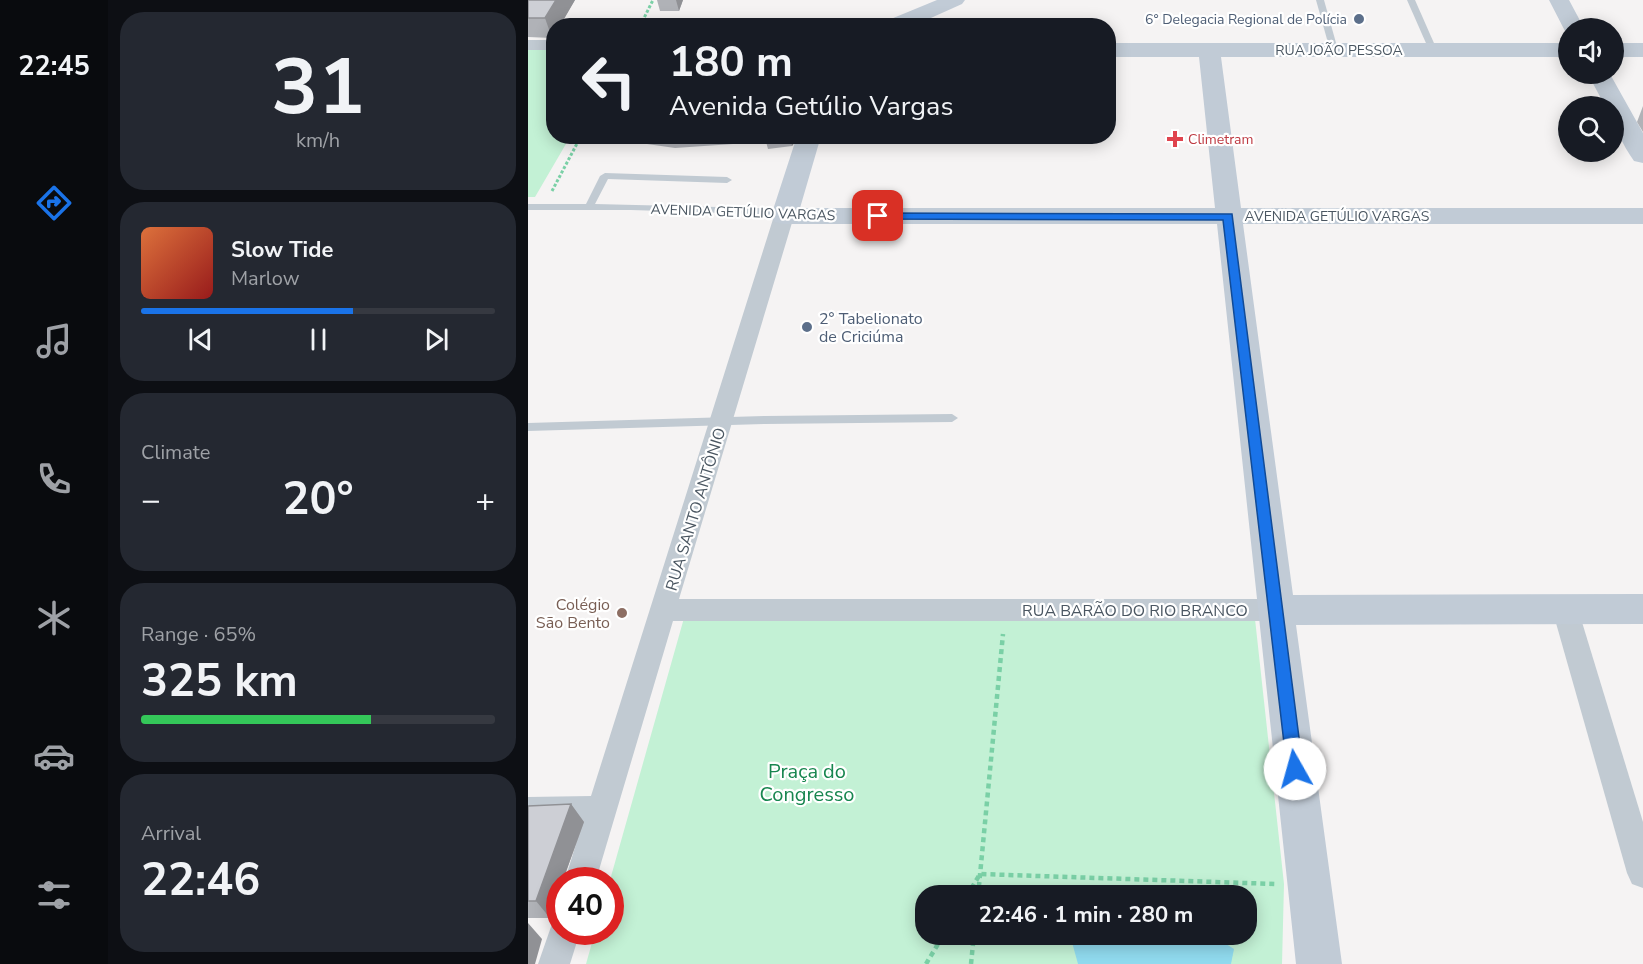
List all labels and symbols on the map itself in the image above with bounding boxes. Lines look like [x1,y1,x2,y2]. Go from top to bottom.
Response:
place label: 6° Delegacia Regional de Polícia [1145,10,1347,29]
marker: 6° Delegacia Regional de Polícia [1352,12,1366,26]
street label: RUA JOÃO PESSOA [1275,41,1403,60]
marker: Climetram [1166,130,1184,148]
place label: Climetram [1188,130,1254,149]
pin [852,190,903,241]
street label: AVENIDA GETÚLIO VARGAS [650,200,836,225]
street label: AVENIDA GETÚLIO VARGAS [1245,207,1430,226]
place label: 2° Tabelionato de Criciúma [819,308,923,348]
marker: 2° Tabelionato de Criciúma [800,320,814,334]
street label: RUA SANTO ANTÔNIO [661,425,731,594]
place label: Colégio São Bento [536,594,610,634]
street label: RUA BARÃO DO RIO BRANCO [1022,600,1248,622]
marker: Colégio São Bento [615,606,629,620]
position arrow [1263,737,1327,801]
park label: Praça do Congresso [760,758,855,808]
speed limit sign: 40 [546,867,624,945]

